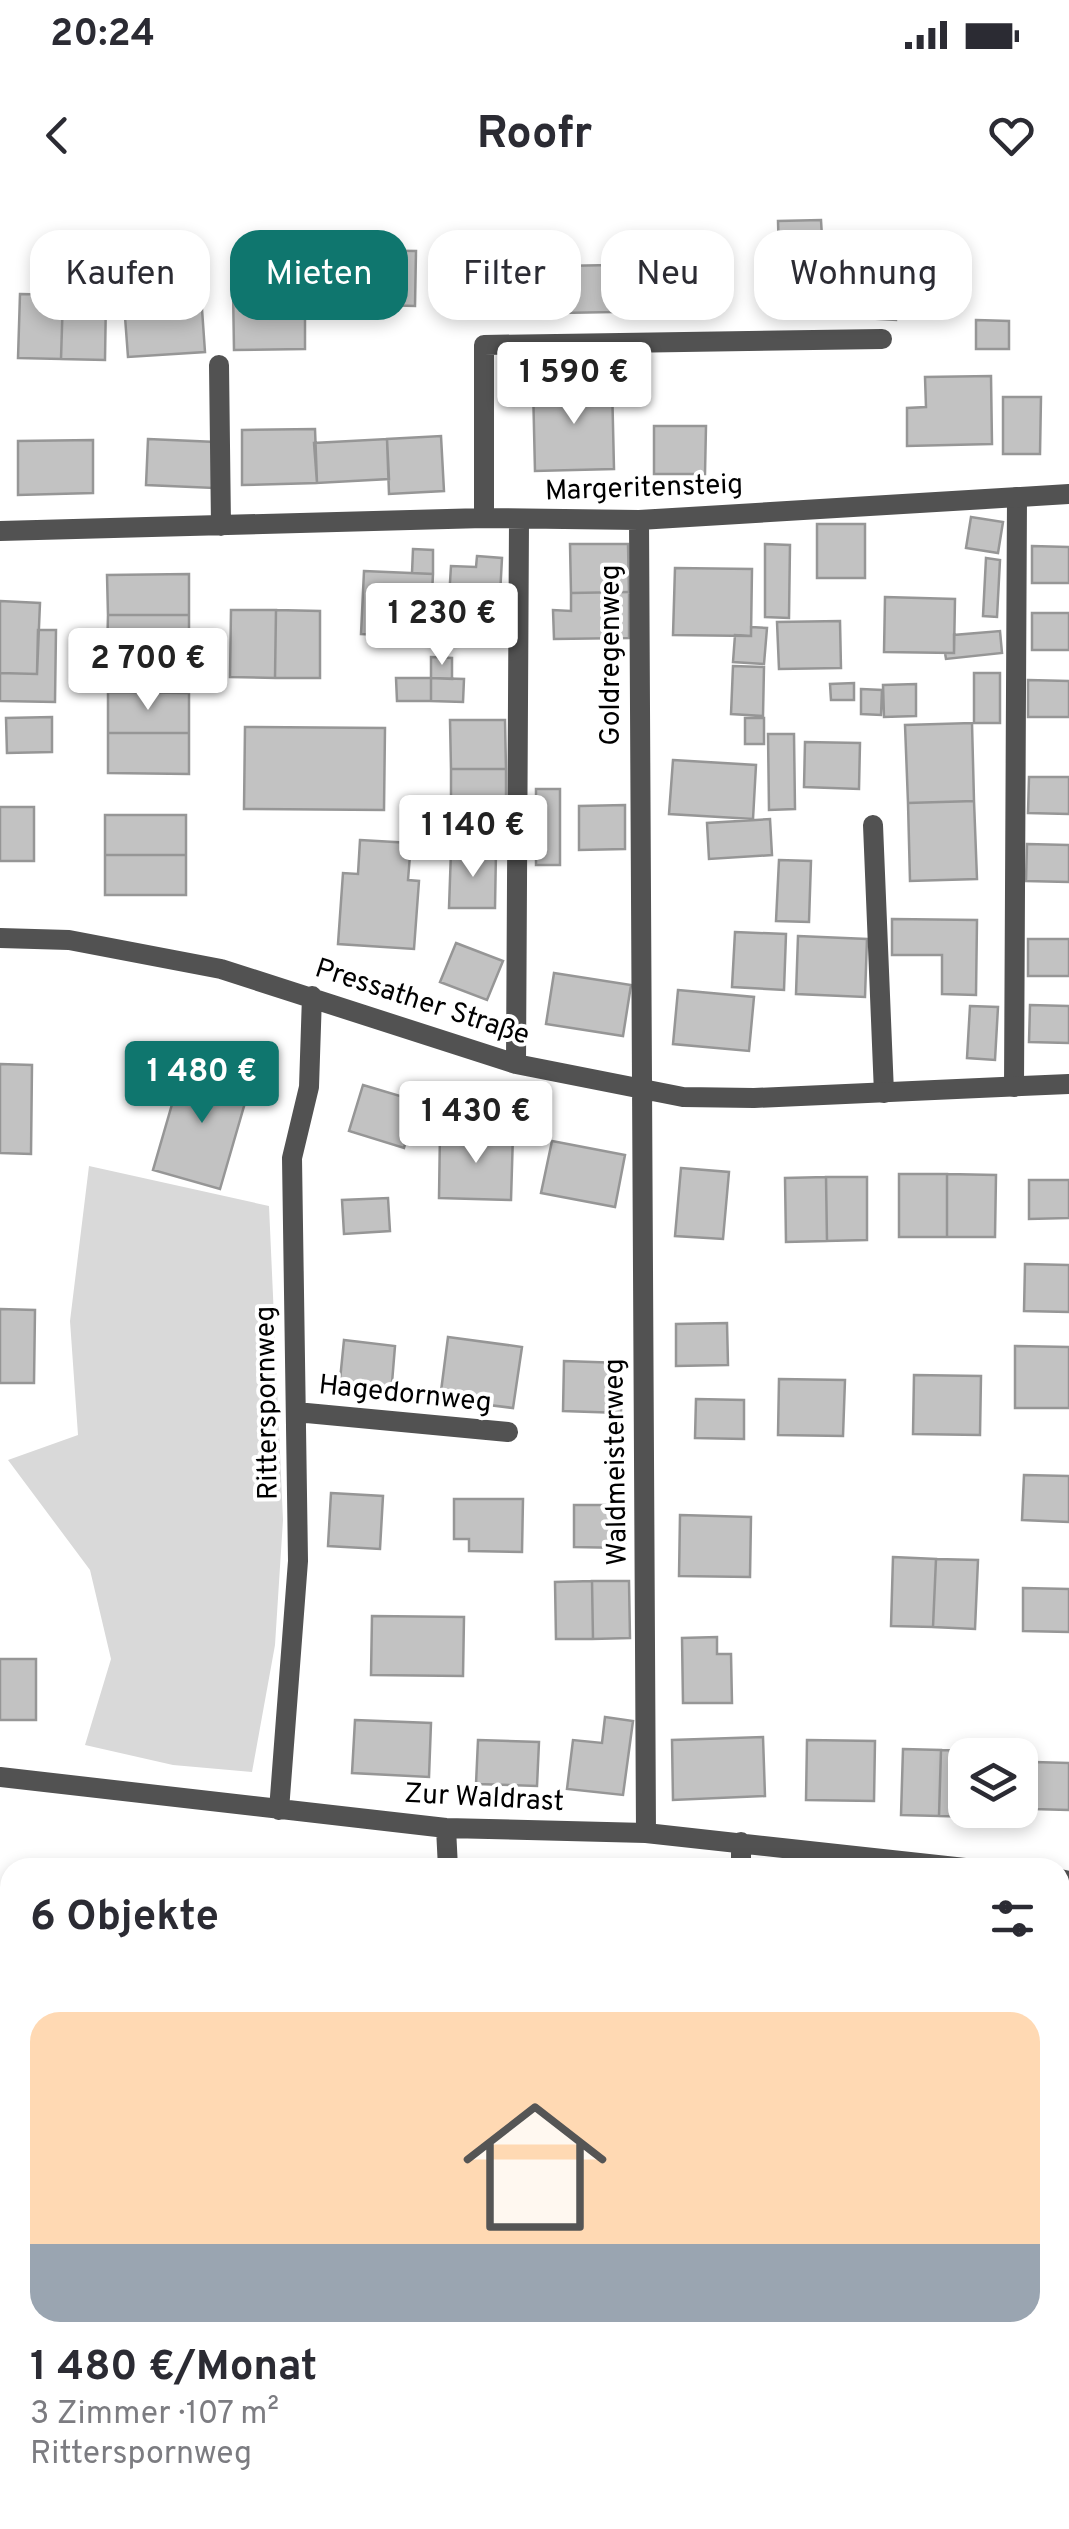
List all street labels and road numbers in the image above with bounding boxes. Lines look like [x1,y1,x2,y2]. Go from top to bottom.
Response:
street label: Margeritensteig [544,468,744,510]
street label: Goldregenweg [594,564,630,746]
street label: Pressather Straße [310,951,534,1055]
street label: Ritterspornweg [248,1306,288,1500]
street label: Waldmeisterweg [597,1358,637,1566]
street label: Hagedornweg [317,1368,493,1422]
street label: Zur Waldrast [403,1777,565,1821]

